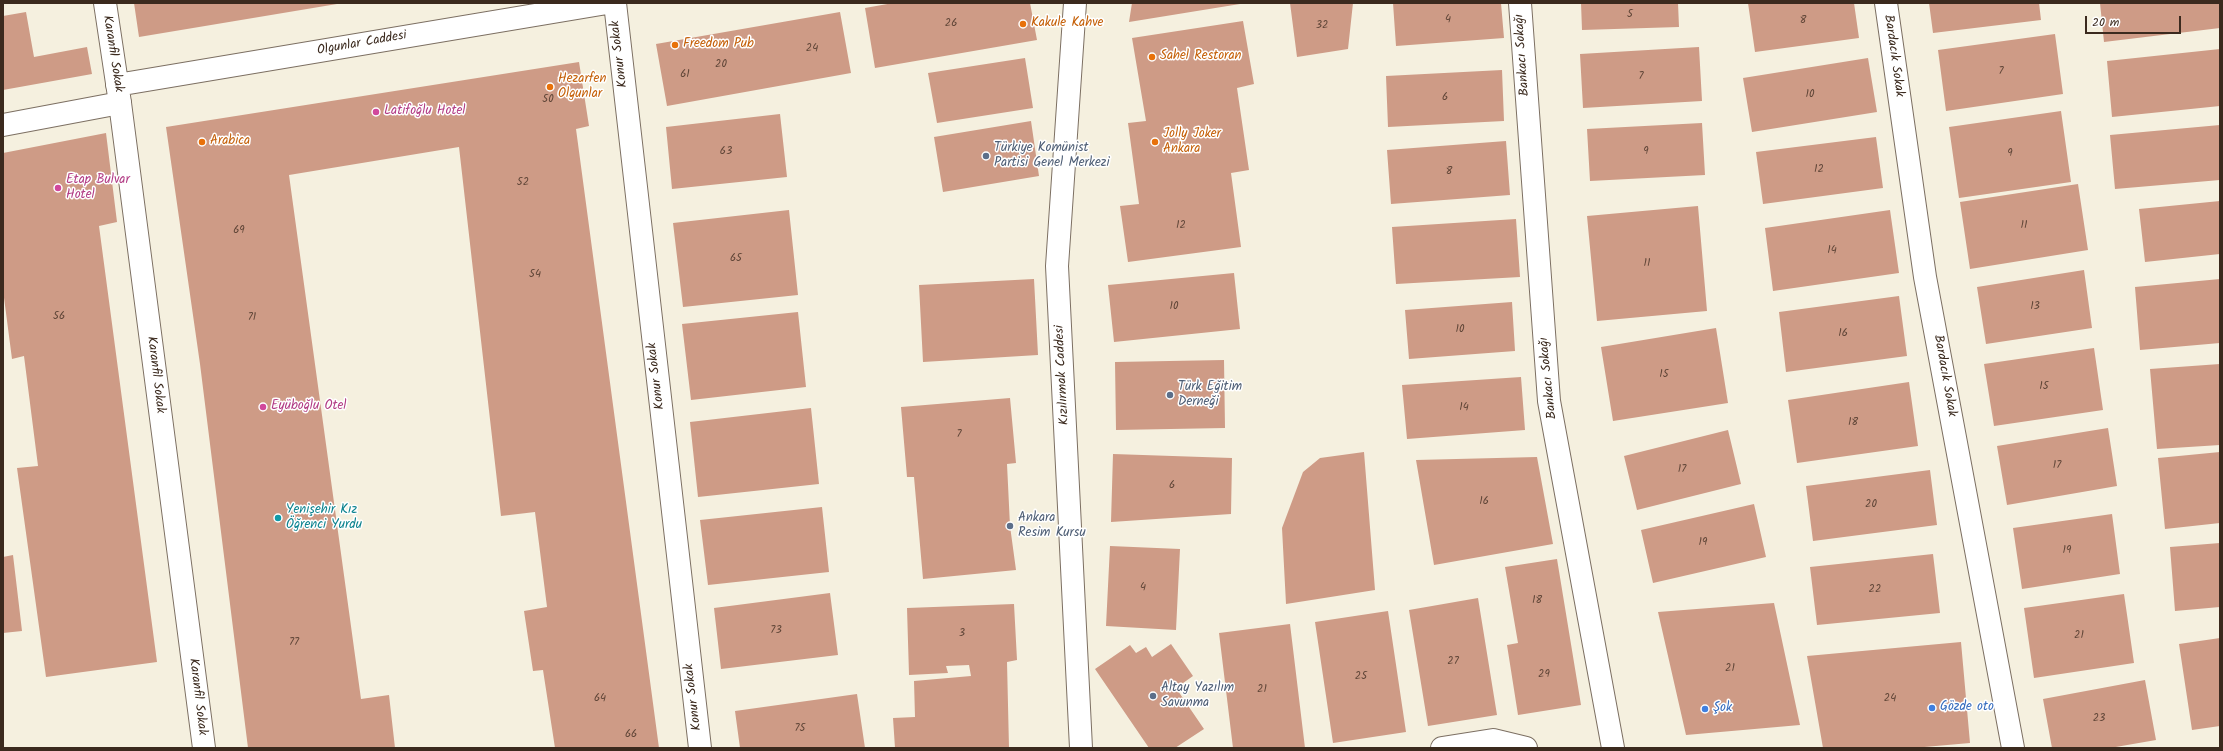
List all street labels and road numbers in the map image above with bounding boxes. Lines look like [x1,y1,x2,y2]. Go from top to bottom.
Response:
street label: Bankacı Sokağı [1512,13,1534,97]
street label: Bardacık Sokak [1880,14,1906,98]
street label: Karanfil Sokak [98,15,126,93]
street label: Konur Sokak [608,20,632,88]
street label: Olgunlar Caddesi [316,28,408,60]
street label: Kızılırmak Caddesi [1053,325,1073,425]
street label: Bardacık Sokak [1929,334,1959,418]
street label: Karanfil Sokak [143,336,167,414]
street label: Bankacı Sokağı [1537,336,1561,420]
street label: Konur Sokak [645,342,669,410]
street label: Karanfil Sokak [185,658,209,736]
street label: Konur Sokak [682,663,706,731]

